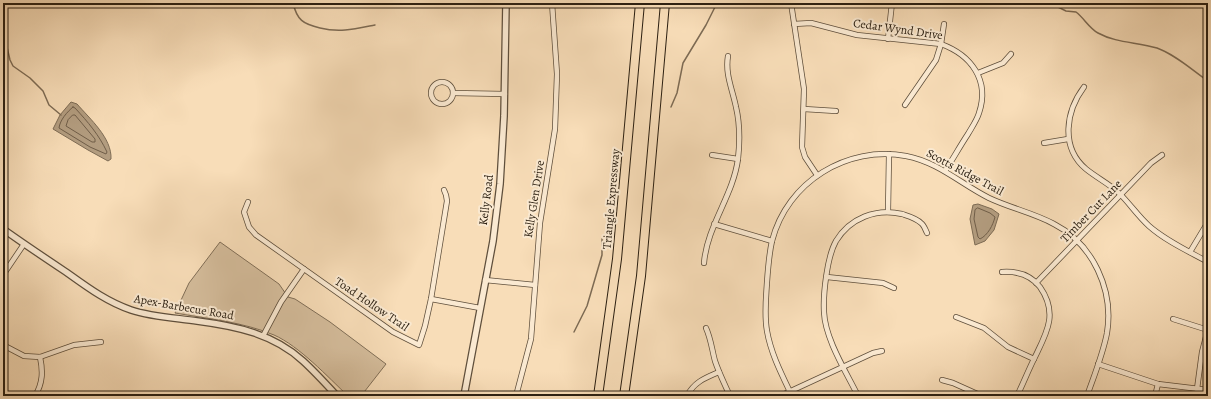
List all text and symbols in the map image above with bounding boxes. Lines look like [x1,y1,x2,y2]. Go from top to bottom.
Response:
street label: Cedar Wynd Drive [852,15,944,43]
street label: Scotts Ridge Trail [923,145,1007,199]
street label: Triangle Expressway [599,148,623,250]
street label: Kelly Glen Drive [520,159,548,239]
street label: Kelly Road [475,173,497,226]
street label: Timber Cut Lane [1057,176,1125,246]
street label: Toad Hollow Trail [332,273,412,335]
street label: Apex-Barbecue Road [132,290,236,324]

